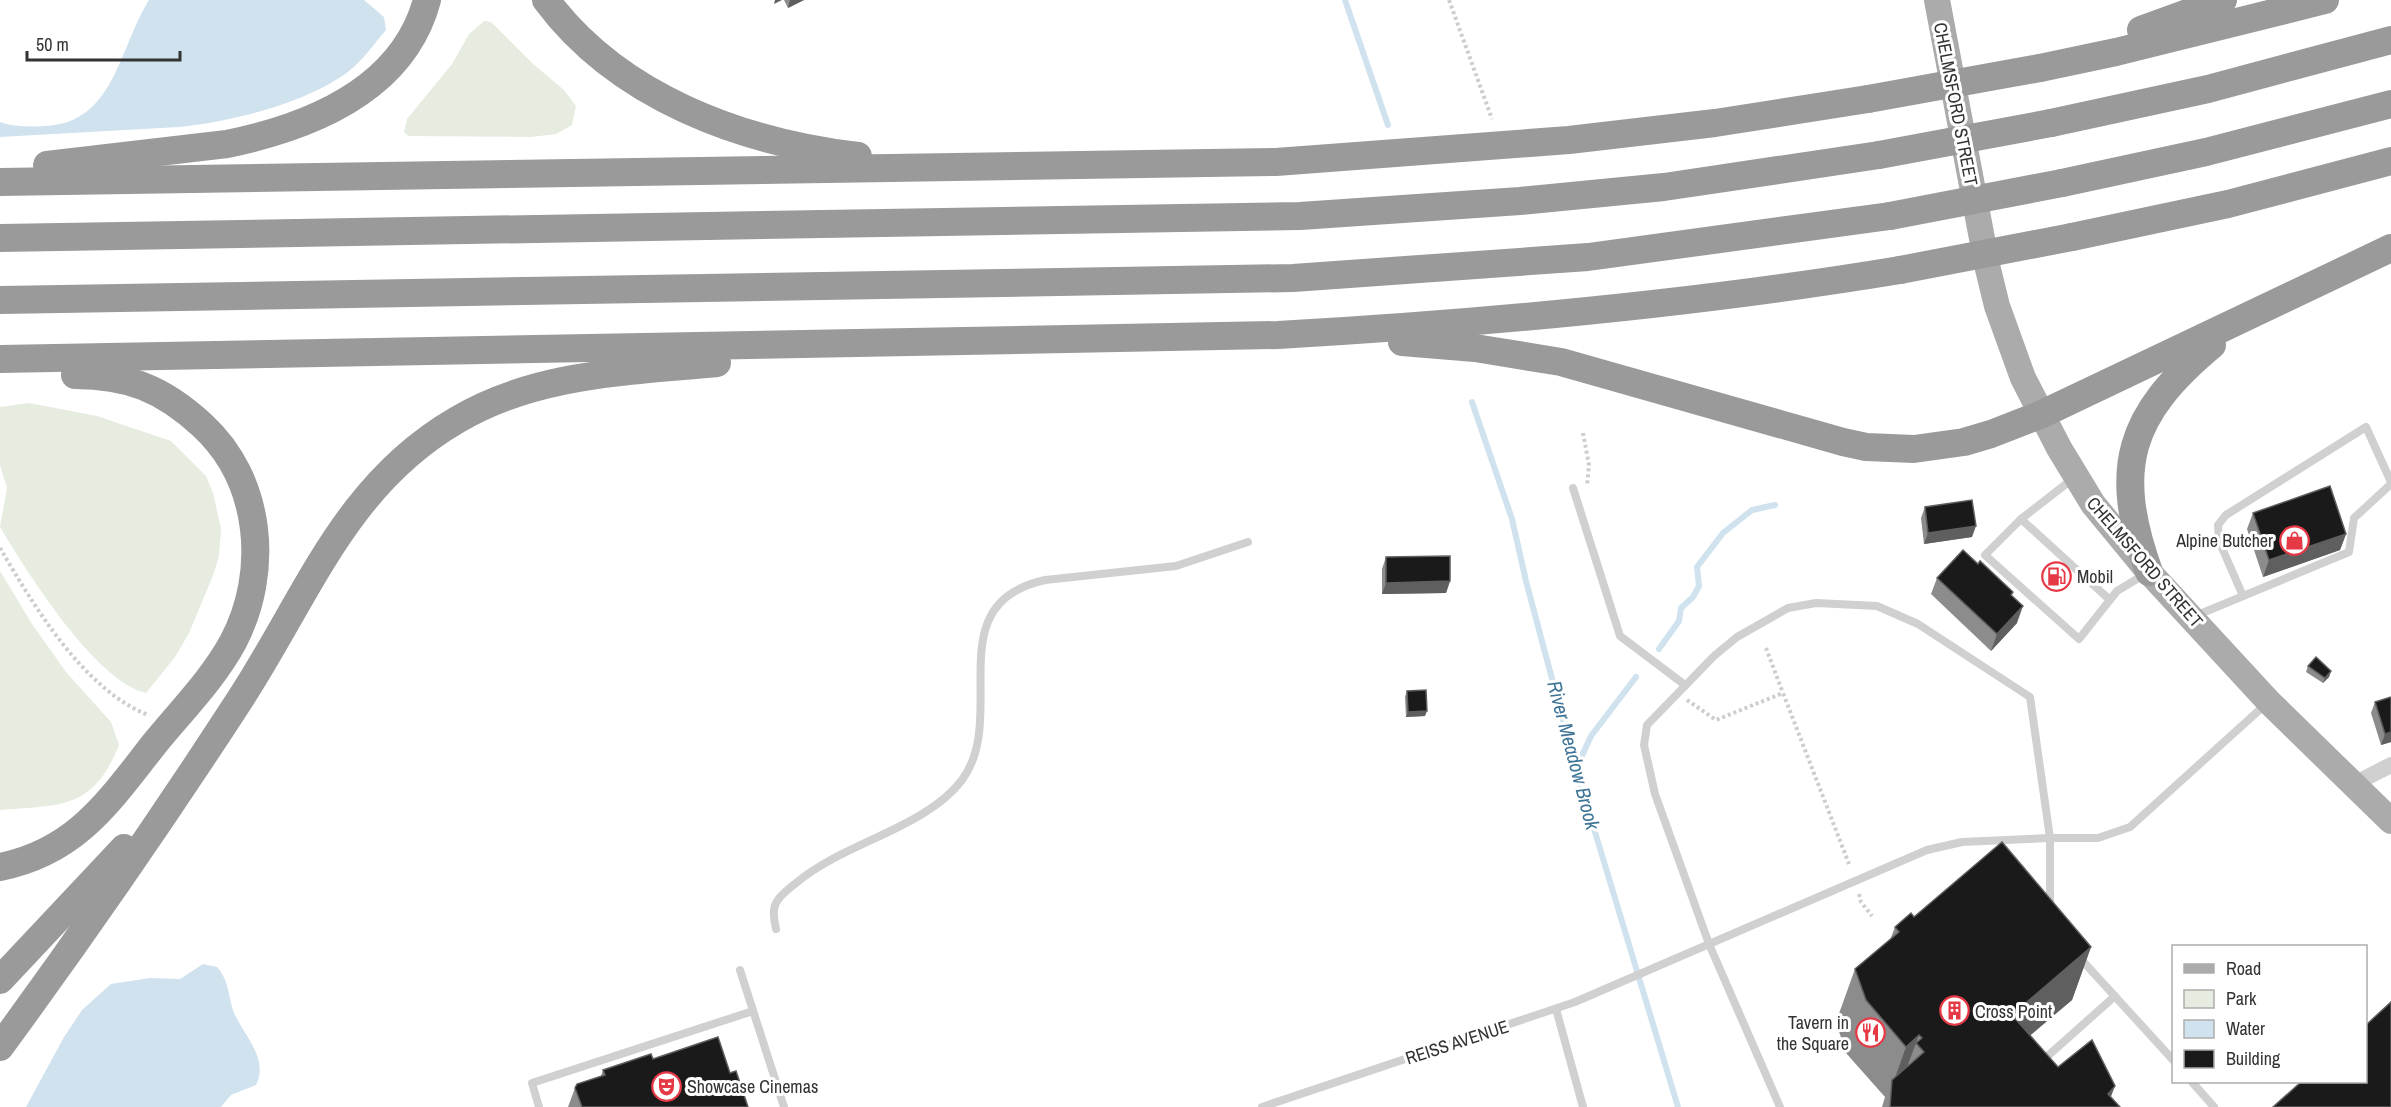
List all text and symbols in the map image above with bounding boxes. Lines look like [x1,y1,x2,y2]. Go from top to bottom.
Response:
street label: CHELMSFORD STREET [1928,20,1984,188]
scale bar [27,24,180,62]
text: 50 m [36,32,69,57]
street label: CHELMSFORD STREET [2081,491,2209,633]
shop icon: Alpine Butcher [2278,524,2310,556]
place label: Alpine Butcher [2175,528,2273,553]
fuel station icon: Mobil [2040,560,2072,592]
place label: Mobil [2077,564,2113,589]
water label: River Meadow Brook [1541,678,1607,833]
legend [2172,945,2367,1083]
text: Road [2226,956,2261,981]
text: Park [2226,986,2257,1011]
building icon: Cross Point [1938,995,1970,1027]
place label: Cross Point [1975,999,2052,1024]
place label: Tavern in the Square [1777,1010,1849,1056]
street label: REISS AVENUE [1402,1014,1512,1070]
restaurant icon: Tavern in the Square [1854,1016,1886,1048]
text: Water [2226,1016,2265,1041]
text: Building [2226,1046,2281,1071]
theatre icon: Showcase Cinemas [650,1070,682,1102]
place label: Showcase Cinemas [687,1074,818,1099]

